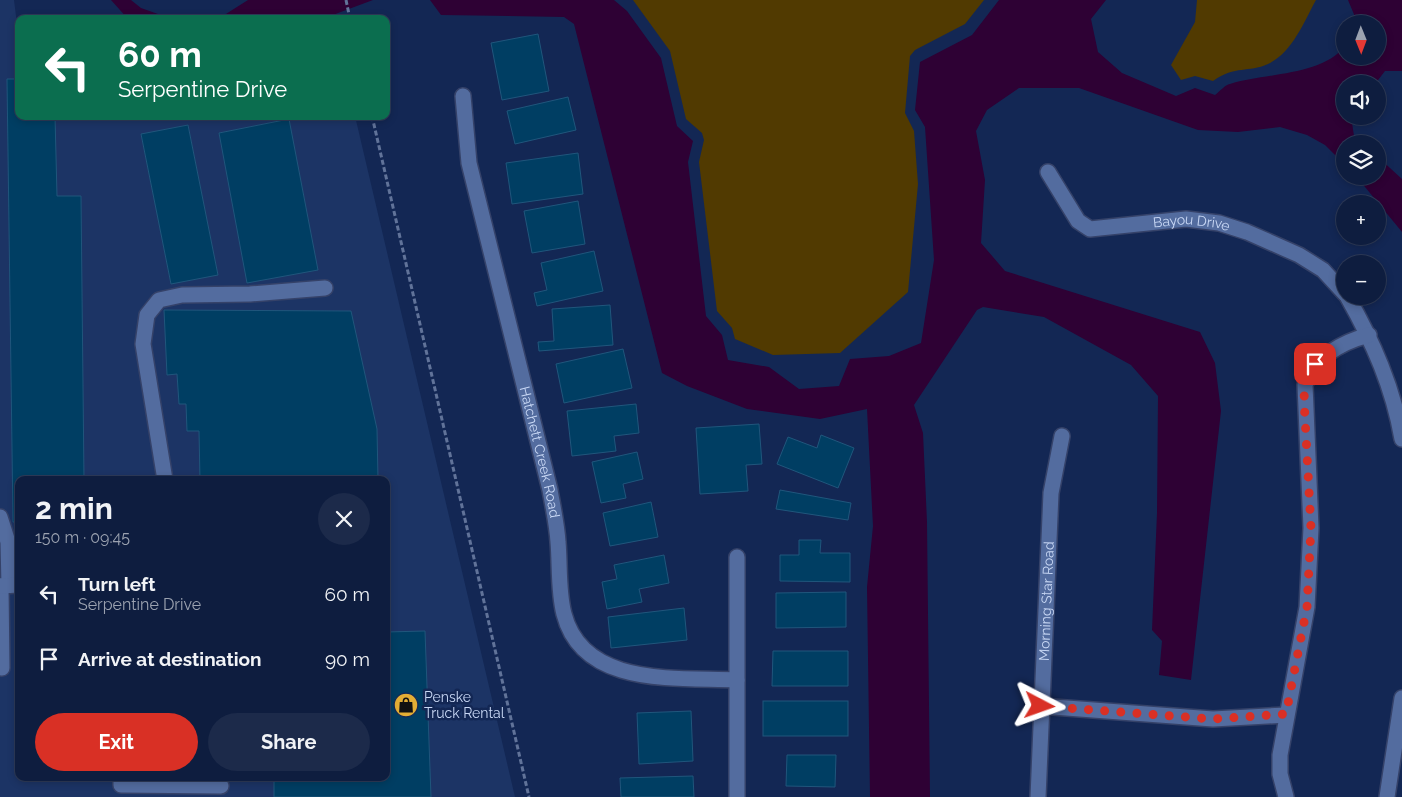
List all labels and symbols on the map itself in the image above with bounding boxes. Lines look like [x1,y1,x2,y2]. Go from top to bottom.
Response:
north arrow [1336,15,1386,65]
street label: Bayou Drive [1152,211,1232,234]
pin [1294,343,1336,385]
street label: Hatchett Creek Road [517,385,563,519]
street label: Morning Star Road [1036,541,1057,661]
position arrow [1013,679,1065,731]
place label: Penske Truck Rental [424,689,505,721]
shop icon: Penske Truck Rental [393,692,419,718]

